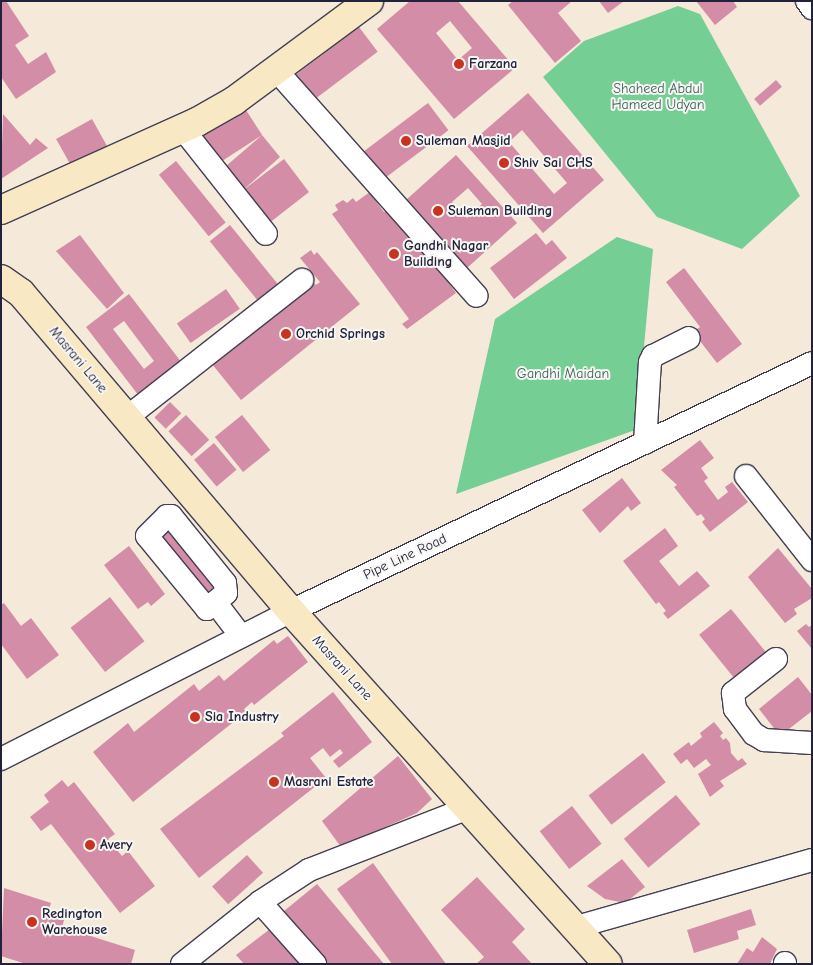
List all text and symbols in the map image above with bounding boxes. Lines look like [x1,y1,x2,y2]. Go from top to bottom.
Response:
place label: Farzana [469,56,517,72]
marker: Farzana [453,58,465,70]
park label: Shaheed Abdul Hameed Udyan [611,81,705,114]
place label: Suleman Masjid [416,133,511,149]
marker: Suleman Masjid [400,135,412,147]
place label: Shiv Sai CHS [514,155,593,171]
marker: Shiv Sai CHS [498,157,510,169]
place label: Suleman Building [448,203,552,219]
marker: Suleman Building [432,205,444,217]
place label: Gandhi Nagar Building [404,238,488,270]
marker: Gandhi Nagar Building [388,248,400,260]
street label: Masrani Lane [45,323,111,397]
place label: Orchid Springs [296,326,385,342]
marker: Orchid Springs [280,328,292,340]
park label: Gandhi Maidan [517,366,609,382]
street label: Pipe Line Road [361,530,449,584]
street label: Masrani Lane [308,632,376,704]
place label: Sia Industry [205,709,279,725]
marker: Sia Industry [189,711,201,723]
place label: Masrani Estate [284,774,373,790]
marker: Masrani Estate [268,776,280,788]
place label: Avery [100,837,132,853]
marker: Avery [84,839,96,851]
place label: Redington Warehouse [42,906,107,939]
marker: Redington Warehouse [26,916,38,928]

